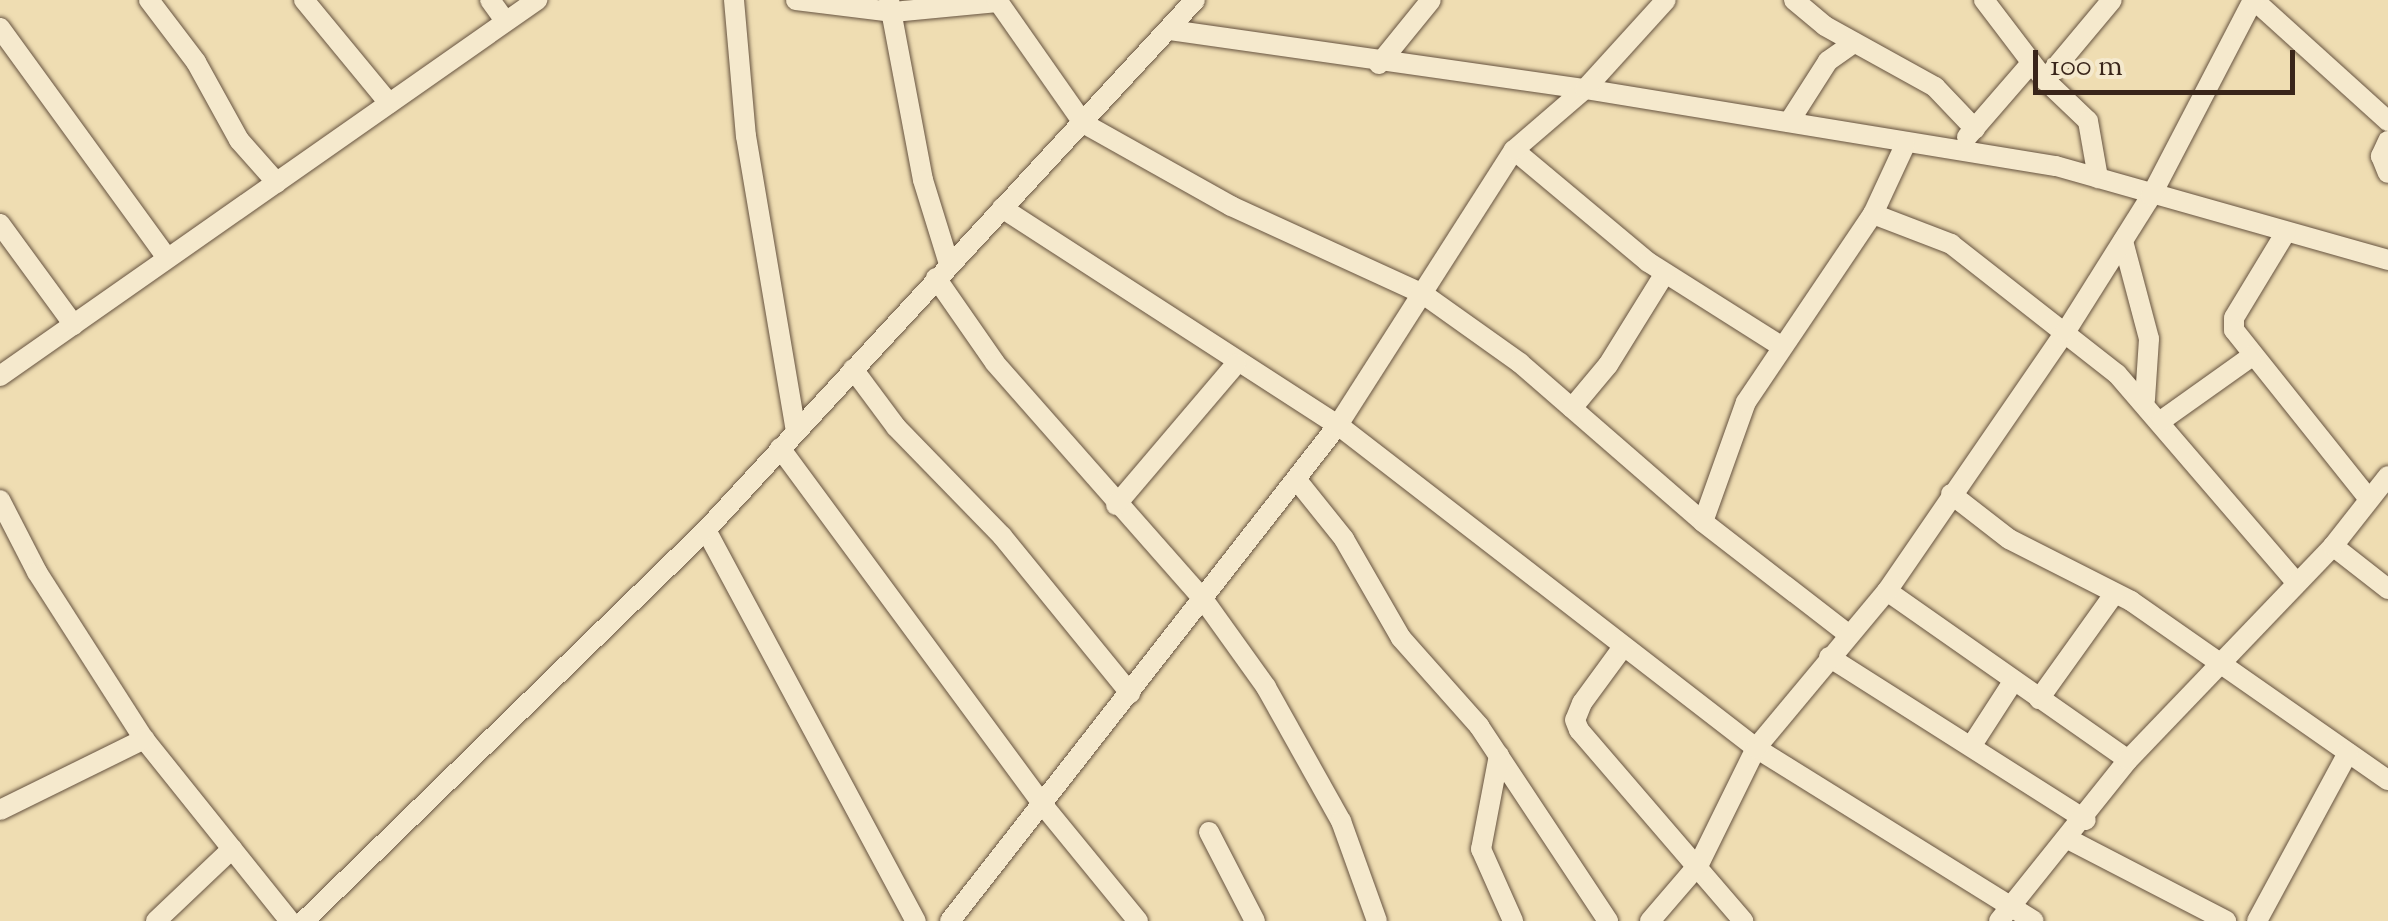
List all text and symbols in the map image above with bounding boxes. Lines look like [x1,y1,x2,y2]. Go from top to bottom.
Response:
scale bar [2038,30,2300,92]
text: 100 m [2050,46,2123,89]

